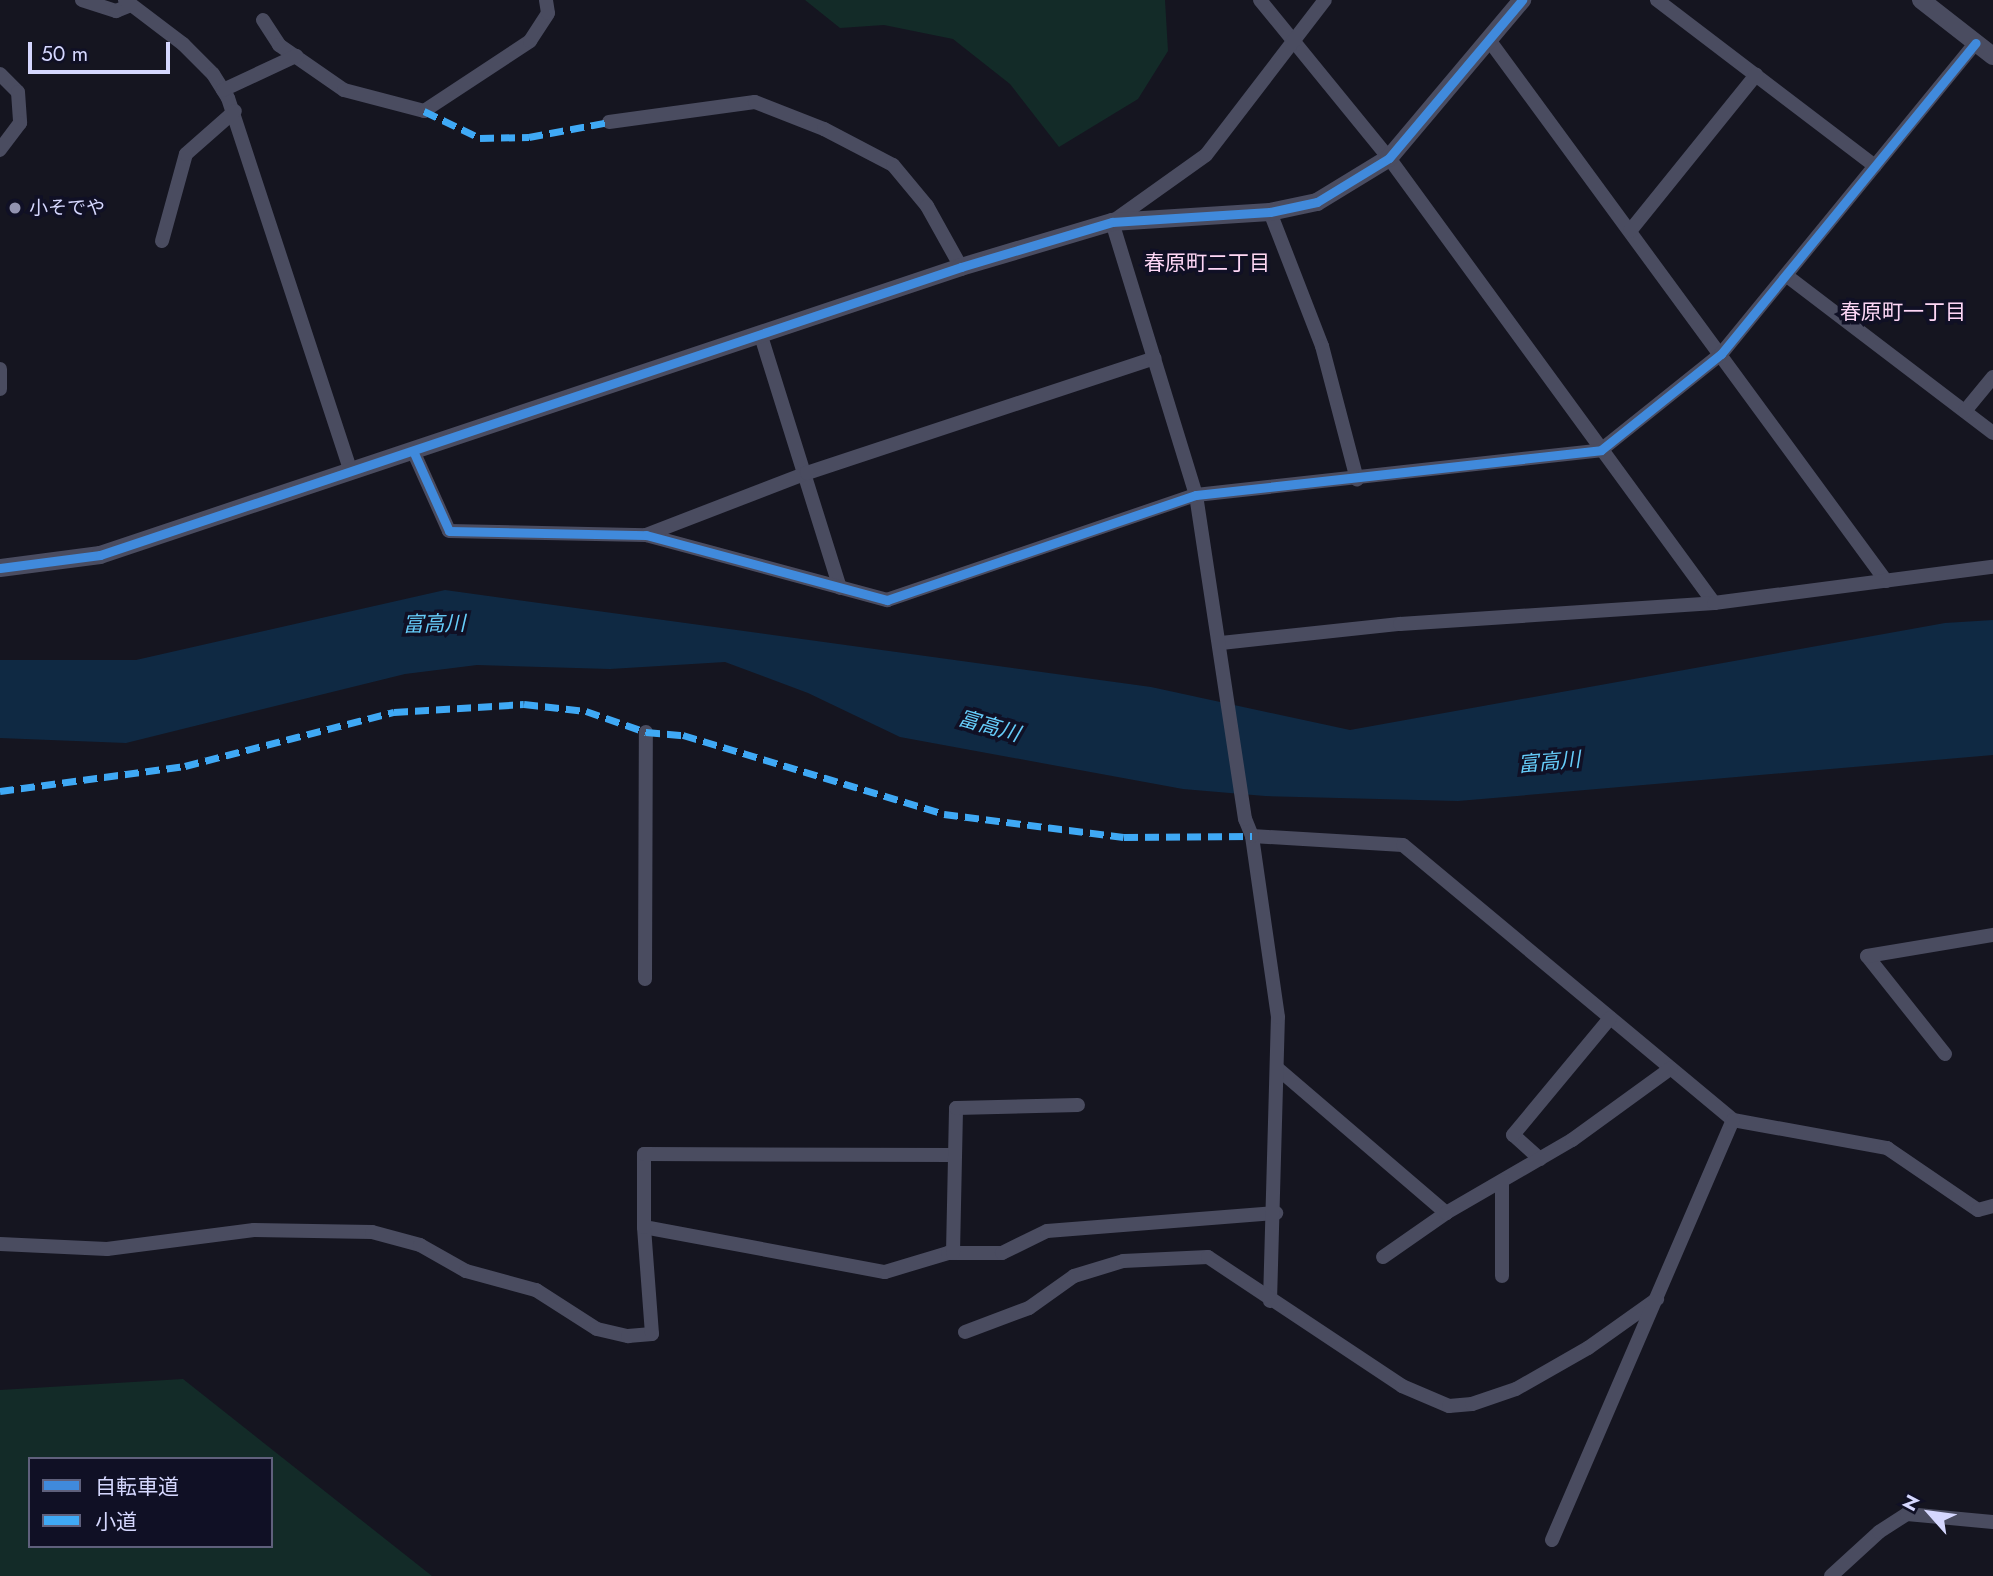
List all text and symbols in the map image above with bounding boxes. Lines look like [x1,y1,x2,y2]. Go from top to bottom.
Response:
scale bar [32,28,173,72]
text: 50 m [41,39,88,69]
place label: 小そでや [29,197,105,219]
marker: 小そでや [7,200,23,216]
district label: 春原町二丁目 [1144,250,1270,276]
district label: 春原町一丁目 [1840,299,1966,325]
water label: 富高川 [402,611,466,637]
water label: 富高川 [955,705,1023,747]
water label: 富高川 [1517,747,1581,777]
legend [28,1457,273,1548]
text: 自転車道 [95,1472,179,1502]
north arrow [1895,1478,1965,1548]
text: N [1896,1490,1926,1516]
text: 小道 [95,1507,137,1537]

